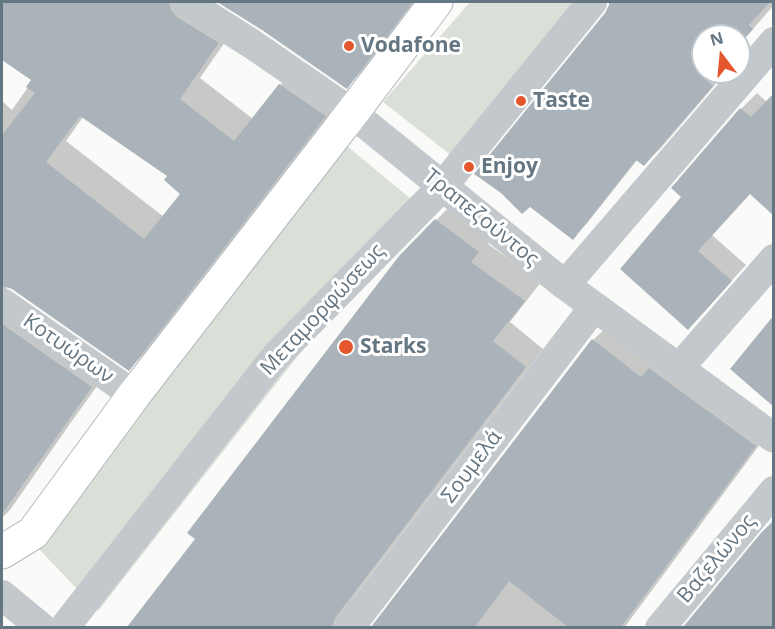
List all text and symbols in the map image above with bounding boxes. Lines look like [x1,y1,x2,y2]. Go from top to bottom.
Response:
north arrow [691,24,751,84]
text: N [707,26,726,51]
place label: Vodafone [361,33,461,59]
marker: Vodafone [342,39,356,53]
place label: Taste [533,88,590,114]
marker: Taste [514,94,528,108]
place label: Enjoy [481,154,538,180]
marker: Enjoy [462,160,476,174]
street label: Τραπεζούντος [419,164,543,272]
street label: Μεταμορφώσεως [256,239,390,381]
street label: Κοτυώρων [18,309,118,389]
place label: Starks [360,334,426,360]
marker: Starks [337,338,355,356]
street label: Σουμελά [437,426,507,508]
street label: Βαζελώνος [673,509,761,609]

